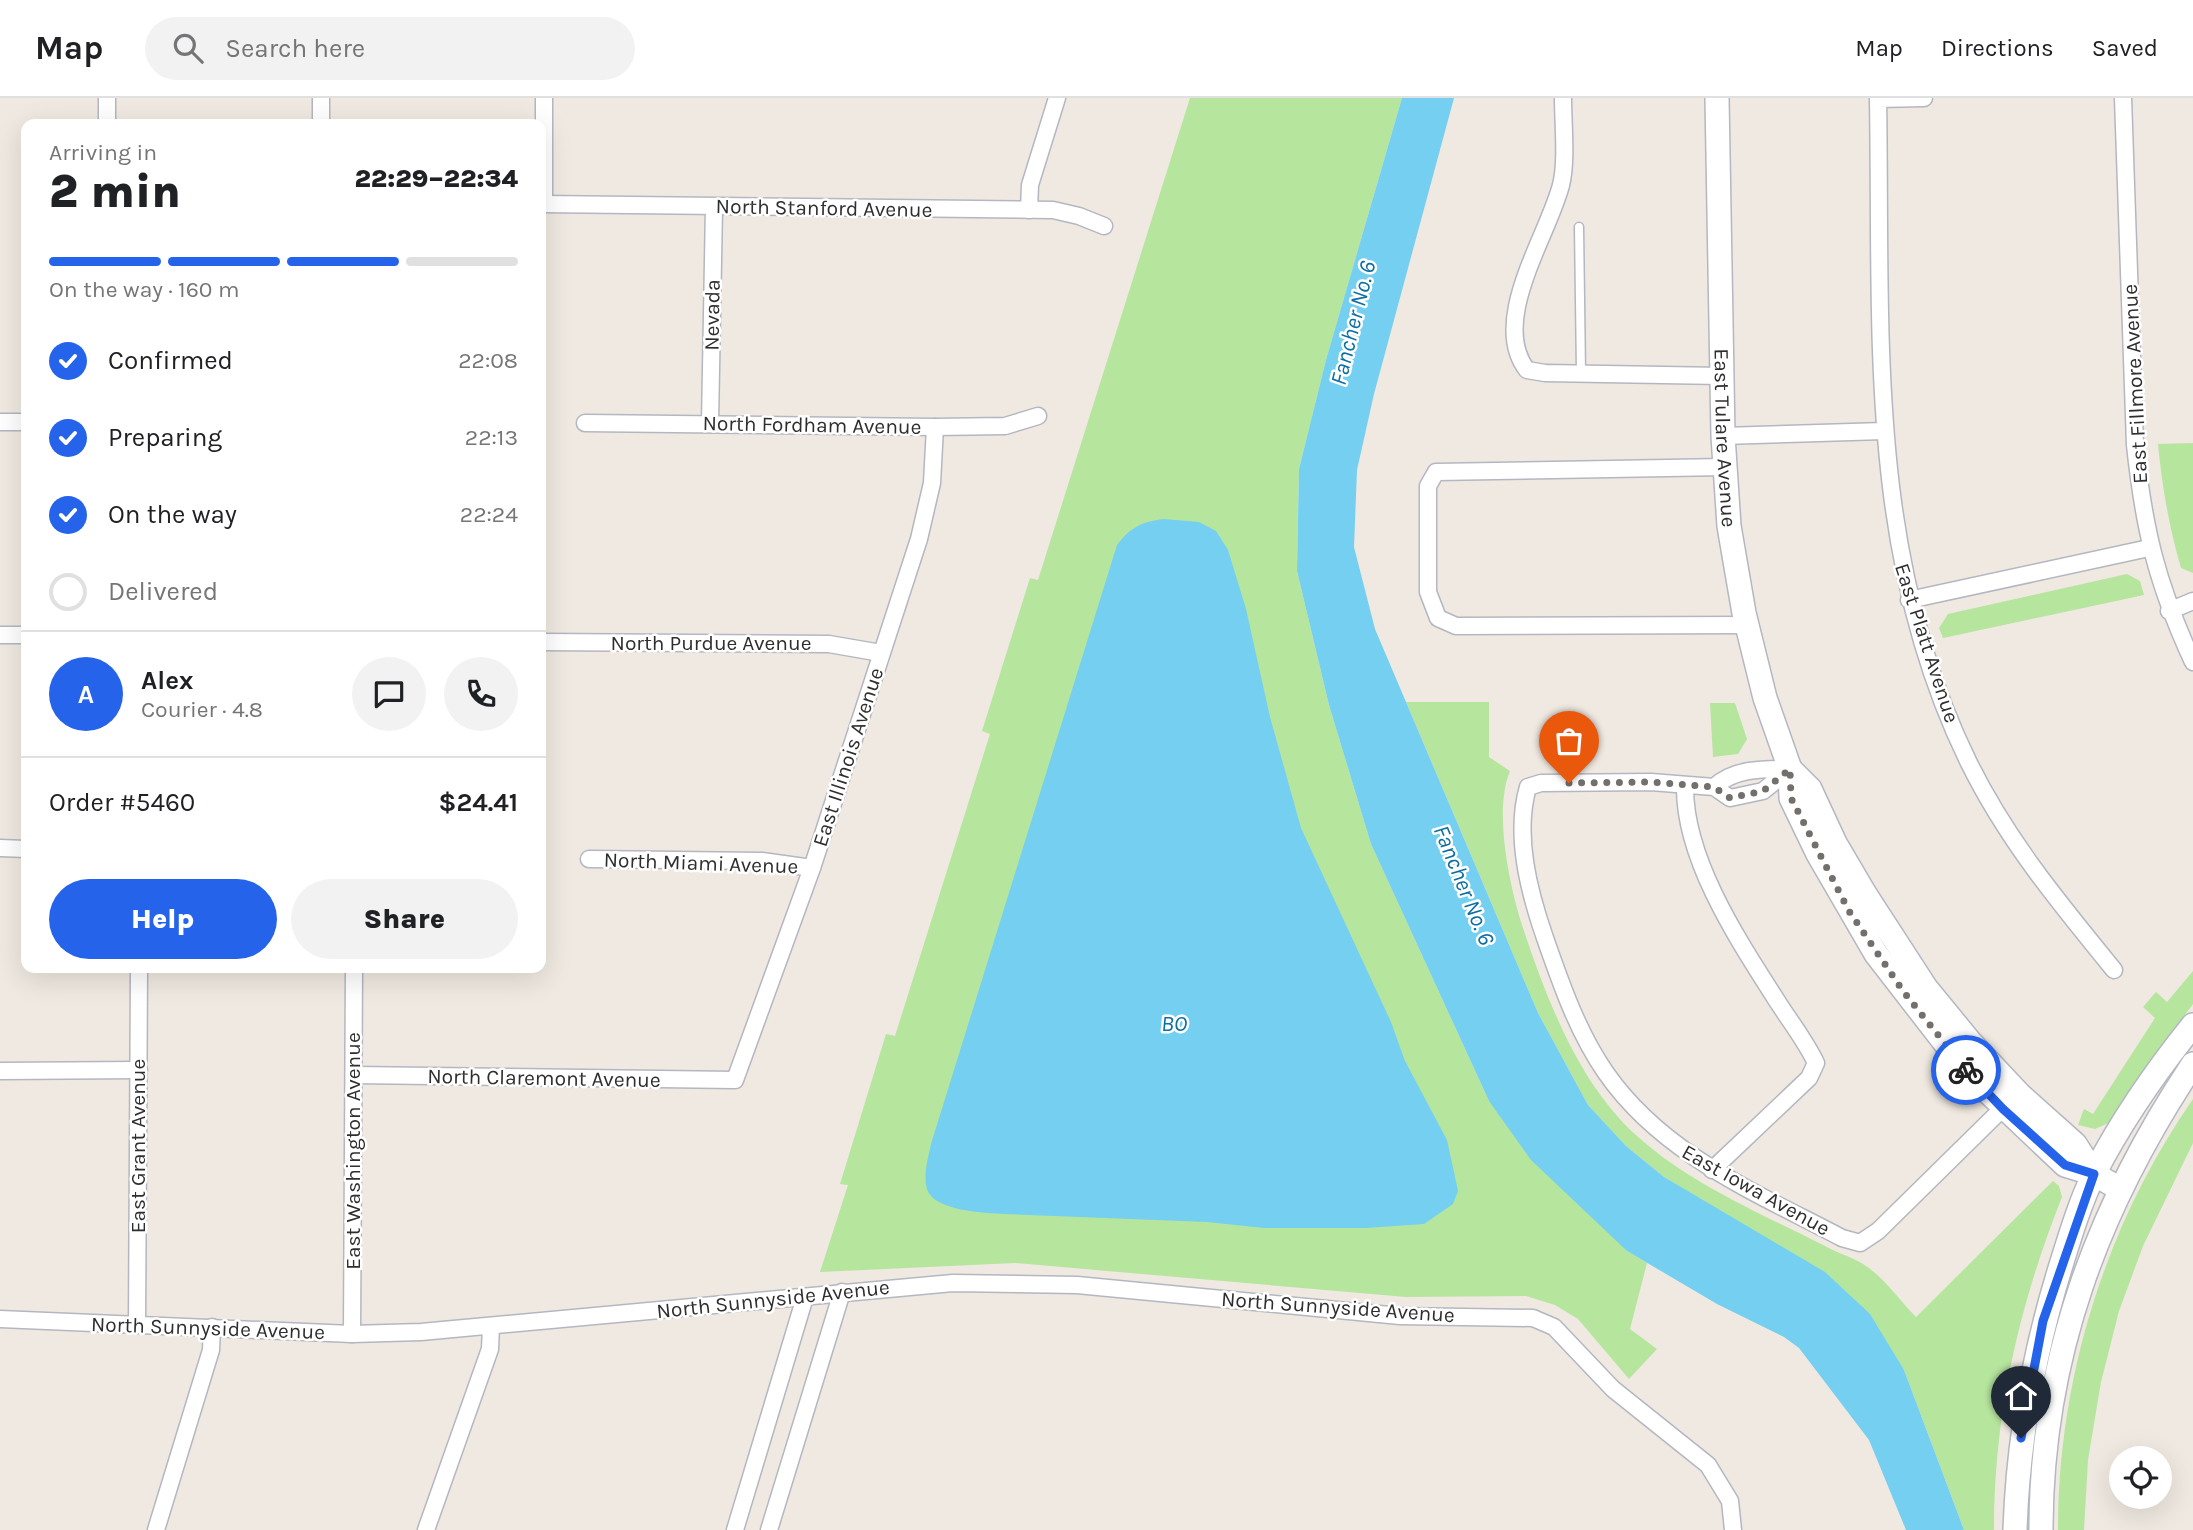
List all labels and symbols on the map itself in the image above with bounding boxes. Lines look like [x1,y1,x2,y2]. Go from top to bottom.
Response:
street label: North Stanford Avenue [715,194,933,222]
water label: Fancher No. 6 [1325,258,1381,388]
street label: Nevada [699,279,725,351]
street label: East Fillmore Avenue [2118,284,2152,484]
street label: East Tulare Avenue [1709,348,1741,528]
street label: North Fordham Avenue [702,411,922,439]
street label: East Platt Avenue [1890,560,1964,726]
street label: North Purdue Avenue [611,631,811,655]
street label: East Illinois Avenue [808,664,888,850]
pin [1539,711,1599,783]
water label: Fancher No. 6 [1428,821,1500,949]
street label: North Miami Avenue [603,848,799,878]
water label: BO [1161,1010,1188,1037]
street label: East Washington Avenue [341,1032,365,1270]
courier [1931,1035,2001,1105]
street label: East Grant Avenue [126,1059,150,1233]
street label: North Claremont Avenue [427,1064,661,1092]
street label: East Iowa Avenue [1678,1139,1834,1241]
street label: North Sunnyside Avenue [655,1275,891,1323]
street label: North Sunnyside Avenue [1220,1287,1456,1327]
street label: North Sunnyside Avenue [91,1312,325,1344]
pin [1991,1366,2051,1438]

